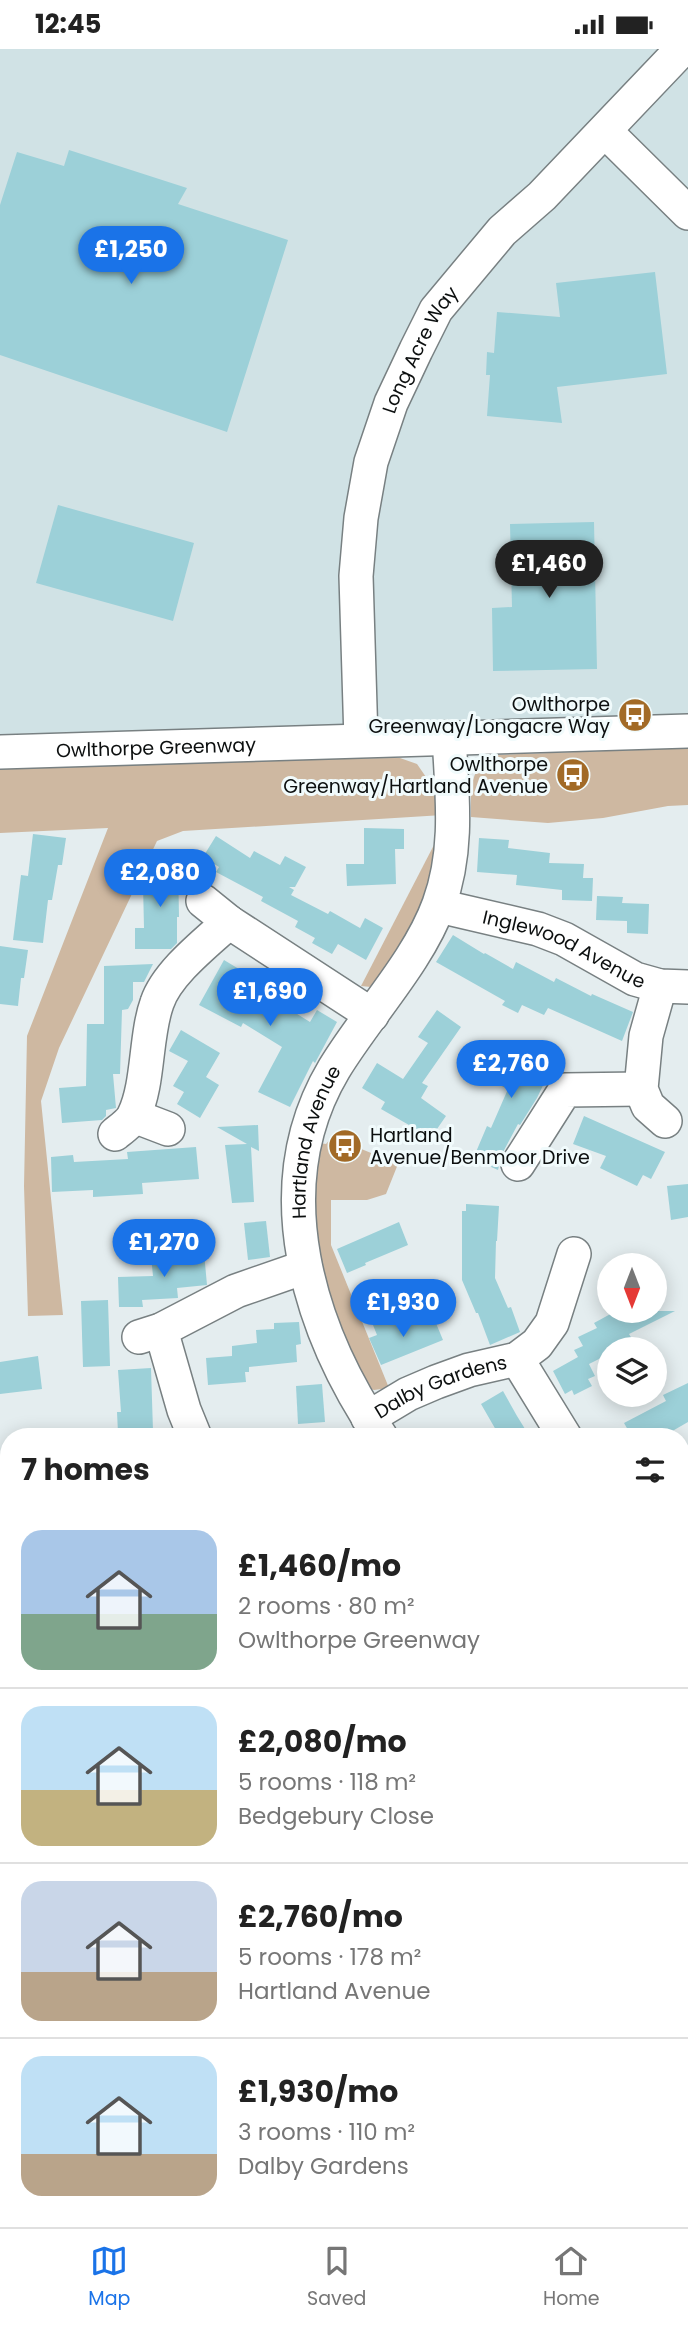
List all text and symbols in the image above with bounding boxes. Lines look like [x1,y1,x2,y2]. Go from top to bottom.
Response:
text: 12:45 [35,6,102,42]
pin: £1,250 [74,226,188,286]
text: £1,250 [94,233,168,265]
street label: Long Acre Way [375,280,465,417]
pin: £1,460 [492,540,606,600]
text: £1,460 [511,547,587,579]
place label: Owlthorpe Greenway/Longacre Way [368,691,610,740]
bus stop icon: Owlthorpe Greenway/Longacre Way [616,696,654,734]
street label: Owlthorpe Greenway [56,731,257,764]
place label: Owlthorpe Greenway/Hartland Avenue [283,751,548,800]
bus stop icon: Owlthorpe Greenway/Hartland Avenue [554,756,592,794]
pin: £2,080 [103,849,217,909]
text: £2,080 [120,856,200,888]
street label: Inglewood Avenue [480,904,648,995]
pin: £1,690 [213,969,327,1028]
text: £1,690 [233,975,307,1007]
pin: £2,760 [454,1041,568,1100]
text: £2,760 [473,1047,549,1079]
street label: Hartland Avenue [286,1060,347,1220]
place label: Hartland Avenue/Benmoor Drive [370,1122,590,1171]
bus stop icon: Hartland Avenue/Benmoor Drive [326,1127,364,1165]
pin: £1,270 [107,1219,221,1279]
text: £1,270 [129,1226,199,1258]
north arrow [597,1253,667,1323]
map controls [597,1253,667,1407]
pin: £1,930 [346,1279,460,1339]
text: £1,930 [366,1286,440,1318]
button: layers [597,1337,667,1407]
street label: Dalby Gardens [369,1349,509,1425]
text: 7 homes [21,1448,150,1491]
icon: filters [631,1451,669,1489]
text: £1,460/mo [238,1544,401,1587]
icon: home [77,1558,161,1642]
text: 2 rooms · 80 m² [238,1590,415,1622]
text: Owlthorpe Greenway [238,1624,480,1656]
text: £2,080/mo [238,1720,407,1763]
icon: home [77,1734,161,1818]
text: 5 rooms · 118 m² [238,1766,416,1798]
text: Bedgebury Close [238,1800,434,1832]
text: £2,760/mo [238,1895,403,1938]
icon: home [77,1909,161,1993]
text: 5 rooms · 178 m² [238,1941,421,1973]
text: Hartland Avenue [238,1975,430,2007]
text: £1,930/mo [238,2070,398,2113]
icon: home [77,2084,161,2168]
text: 3 rooms · 110 m² [238,2116,415,2148]
text: Dalby Gardens [238,2150,409,2182]
tab: Map [88,2242,130,2313]
tab: Saved [307,2242,366,2313]
tab: Home [543,2242,600,2313]

